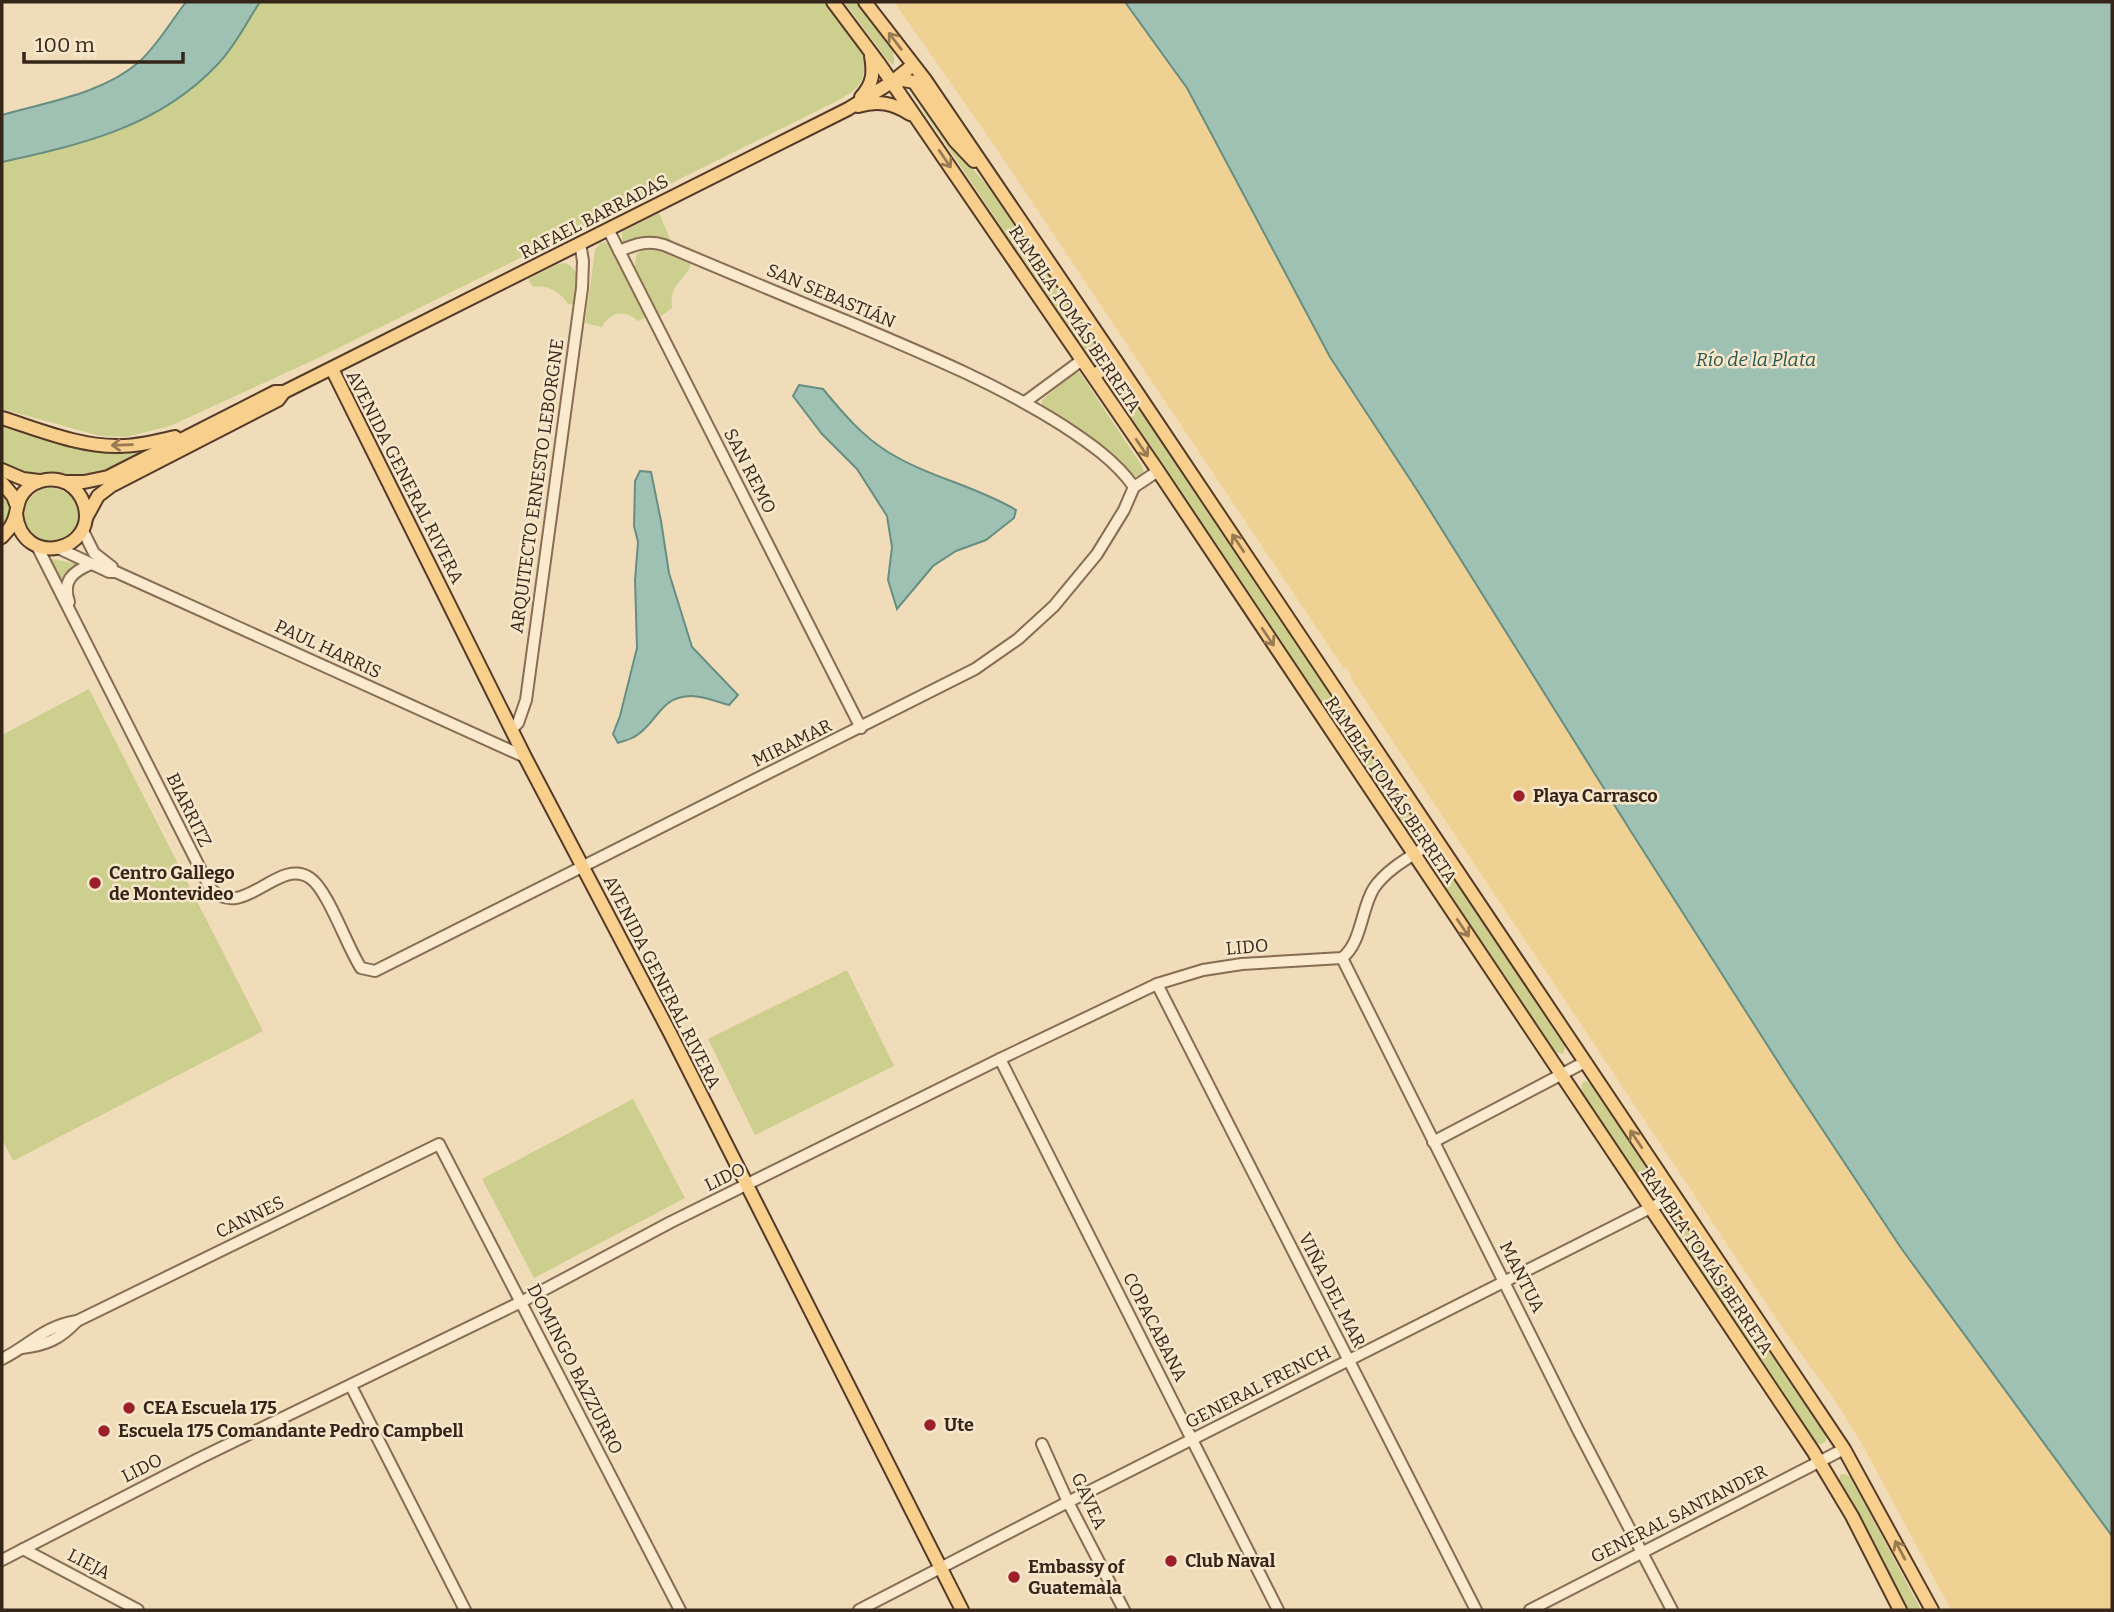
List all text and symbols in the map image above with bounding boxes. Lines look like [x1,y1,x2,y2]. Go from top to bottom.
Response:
scale bar [24,21,184,65]
text: 100 m [35,32,95,58]
one-way arrow [888,32,903,51]
one-way arrow [937,149,952,168]
street label: RAFAEL BARRADAS [516,170,672,264]
street label: RAMBLA TOMÁS BERRETA [1004,221,1146,417]
street label: SAN SEBASTIÁN [763,259,899,333]
street label: ARQUITECTO ERNESTO LEBORGNE [505,337,569,635]
water label: Río de la Plata [1696,348,1816,371]
street label: AVENIDA GENERAL RIVERA [342,367,469,587]
street label: SAN REMO [719,425,781,517]
one-way arrow [1135,438,1149,457]
one-way arrow [111,439,134,452]
one-way arrow [1230,534,1245,553]
street label: PAUL HARRIS [271,615,385,683]
one-way arrow [1261,627,1276,646]
street label: RAMBLA TOMÁS BERRETA [1320,692,1462,888]
street label: MIRAMAR [749,714,836,772]
street label: BIARRITZ [162,769,216,851]
place label: Playa Carrasco [1533,785,1658,807]
marker: Playa Carrasco [1511,788,1527,804]
place label: Centro Gallego de Montevideo [109,862,235,905]
street label: AVENIDA GENERAL RIVERA [599,872,726,1092]
marker: Centro Gallego de Montevideo [87,875,103,891]
one-way arrow [1456,918,1470,937]
street label: LIDO [1225,934,1269,960]
one-way arrow [1629,1130,1643,1149]
street label: LIDO [701,1158,749,1196]
street label: RAMBLA TOMÁS BERRETA [1636,1163,1778,1359]
street label: CANNES [212,1191,288,1243]
street label: VIÑA DEL MAR [1294,1229,1370,1351]
street label: MANTUA [1495,1238,1549,1317]
street label: COPACABANA [1118,1269,1192,1385]
street label: DOMINGO BAZZURRO [522,1280,628,1458]
street label: GENERAL FRENCH [1182,1341,1334,1433]
place label: CEA Escuela 175 [143,1397,277,1419]
marker: CEA Escuela 175 [121,1400,137,1416]
place label: Ute [944,1414,974,1436]
marker: Ute [922,1417,938,1433]
place label: Escuela 175 Comandante Pedro Campbell [118,1420,464,1442]
marker: Escuela 175 Comandante Pedro Campbell [96,1423,112,1439]
street label: LIDO [118,1449,166,1487]
street label: GENERAL SANTANDER [1587,1460,1771,1568]
street label: GAVEA [1066,1469,1112,1533]
one-way arrow [1893,1540,1907,1561]
street label: LIEJA [64,1544,114,1584]
place label: Club Naval [1185,1550,1276,1572]
marker: Club Naval [1163,1553,1179,1569]
place label: Embassy of Guatemala [1028,1556,1126,1599]
marker: Embassy of Guatemala [1006,1569,1022,1585]

